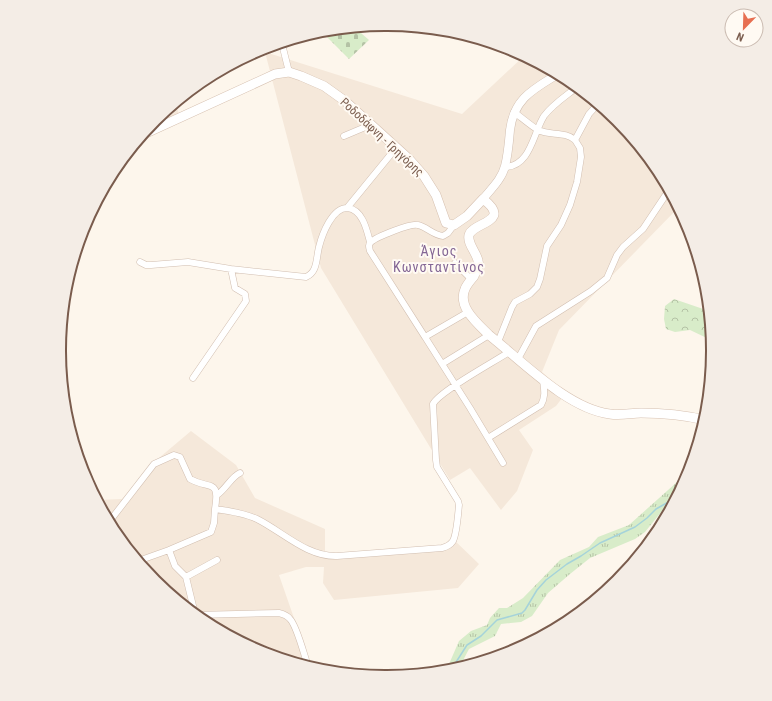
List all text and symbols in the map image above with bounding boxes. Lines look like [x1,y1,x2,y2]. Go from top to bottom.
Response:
north arrow [724,8,764,48]
text: N [734,29,746,44]
street label: Ροδοδάφνη - Γρηγόρης [338,95,427,179]
district label: Άγιος Κωνσταντίνος [393,243,485,275]

